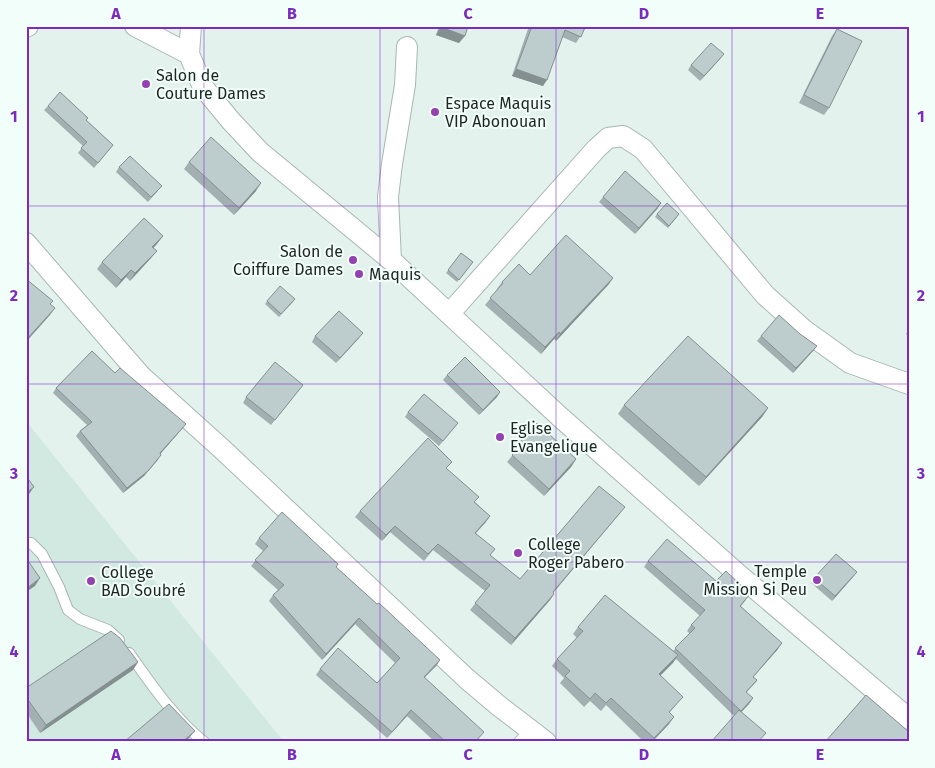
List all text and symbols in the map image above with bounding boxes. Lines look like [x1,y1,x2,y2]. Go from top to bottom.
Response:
text: A [110,4,121,23]
text: B [287,4,297,23]
text: C [463,4,473,23]
text: D [639,4,649,23]
text: E [816,4,824,23]
place label: Salon de Couture Dames [156,66,266,103]
marker: Salon de Couture Dames [140,78,152,90]
place label: Espace Maquis VIP Abonouan [445,94,551,131]
marker: Espace Maquis VIP Abonouan [429,106,441,118]
text: 1 [10,107,18,126]
text: 1 [917,107,925,126]
place label: Salon de Coiffure Dames [233,242,343,279]
marker: Salon de Coiffure Dames [347,254,359,266]
place label: Maquis [369,265,421,284]
marker: Maquis [353,268,365,280]
text: 2 [10,286,18,305]
text: 2 [917,286,925,305]
place label: Eglise Evangelique [510,419,598,456]
marker: Eglise Evangelique [494,431,506,443]
text: 3 [9,464,18,483]
text: 3 [916,464,925,483]
place label: College Roger Pabero [528,535,624,572]
marker: College Roger Pabero [512,547,524,559]
place label: Temple Mission Si Peu [703,562,807,599]
place label: College BAD Soubré [101,563,186,600]
marker: Temple Mission Si Peu [811,574,823,586]
marker: College BAD Soubré [85,575,97,587]
text: 4 [9,642,19,661]
text: 4 [916,642,926,661]
text: A [110,745,121,764]
text: B [287,745,297,764]
text: C [463,745,473,764]
text: D [639,745,649,764]
text: E [816,745,824,764]

